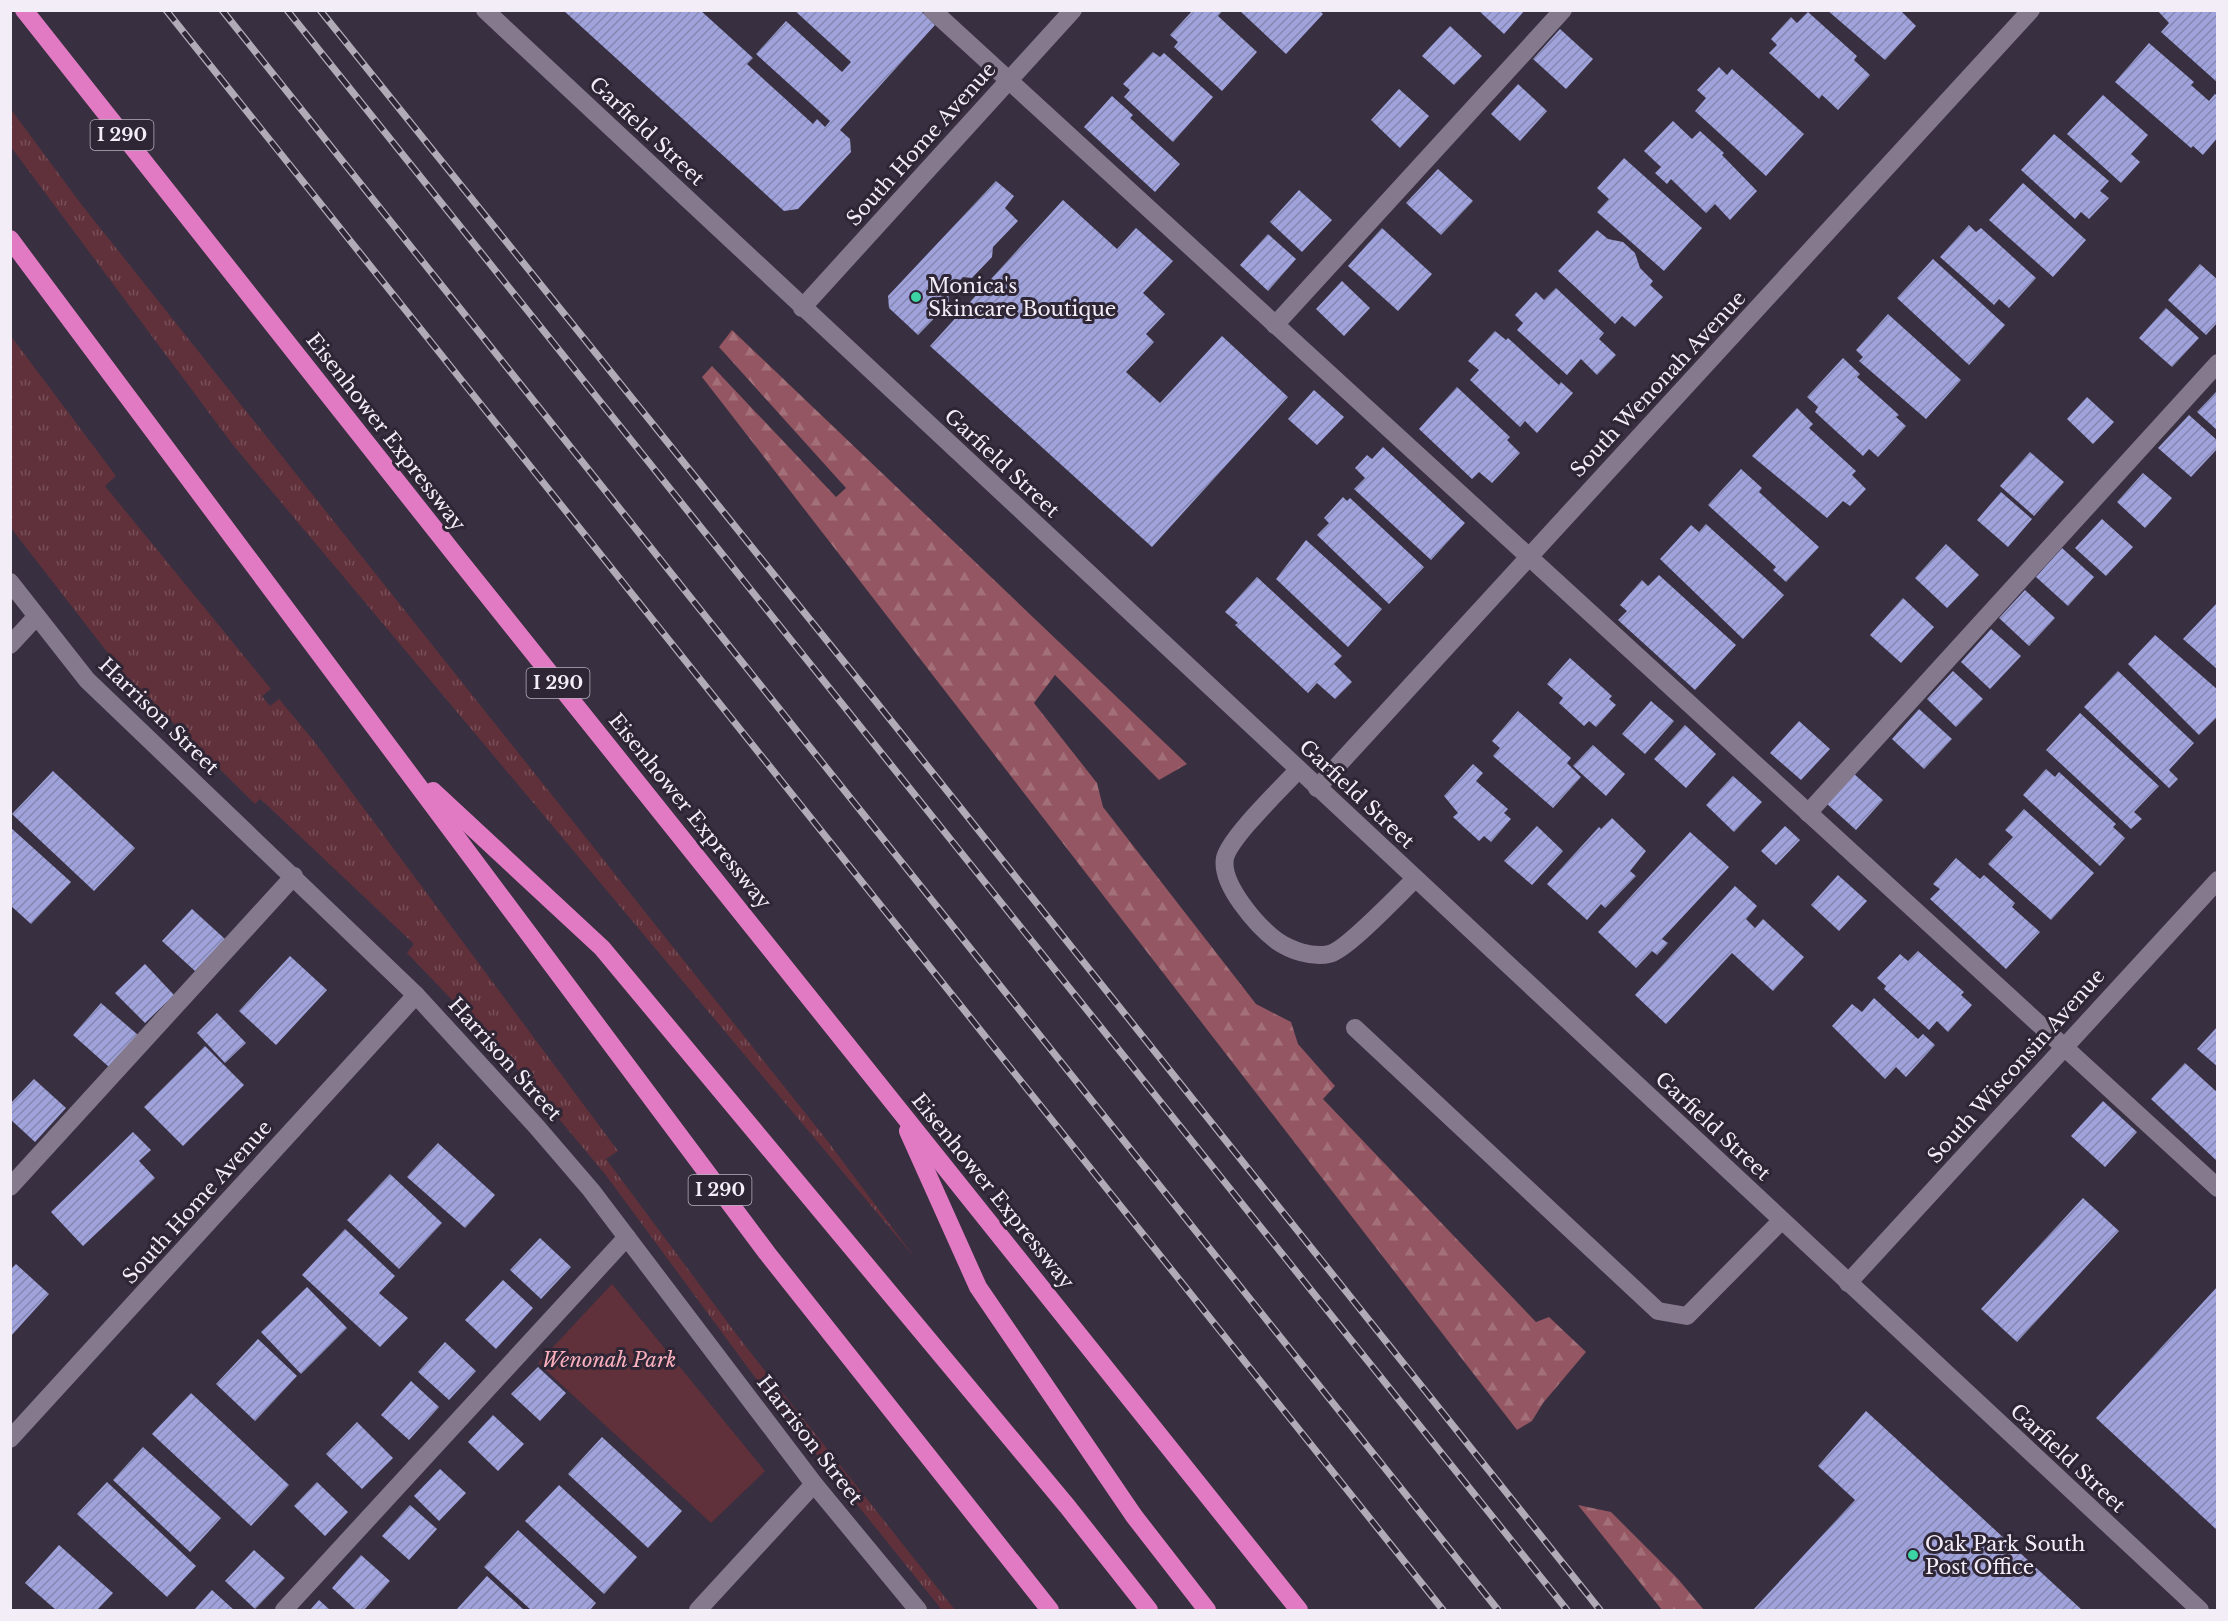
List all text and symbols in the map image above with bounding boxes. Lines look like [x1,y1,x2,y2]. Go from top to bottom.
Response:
street label: South Home Avenue [841,57,1001,231]
street label: Garfield Street [585,72,710,191]
road number: I 290 [90,120,154,150]
place label: Monica's Skincare Boutique [928,274,1116,321]
street label: South Wenonah Avenue [1565,286,1751,482]
marker: Monica's Skincare Boutique [909,290,923,304]
street label: Eisenhower Expressway [301,328,471,536]
street label: Garfield Street [940,404,1065,523]
street label: Harrison Street [94,653,224,780]
road number: I 290 [526,668,590,698]
street label: Eisenhower Expressway [604,708,776,914]
street label: Garfield Street [1295,735,1420,854]
street label: South Wisconsin Avenue [1922,964,2110,1168]
street label: Harrison Street [443,993,567,1126]
street label: Garfield Street [1651,1067,1776,1186]
street label: Eisenhower Expressway [907,1088,1079,1294]
street label: South Home Avenue [117,1115,277,1289]
road number: I 290 [688,1175,752,1205]
park label: Wenonah Park [542,1348,676,1372]
street label: Harrison Street [752,1371,868,1510]
street label: Garfield Street [2006,1399,2131,1518]
place label: Oak Park South Post Office [1925,1532,2085,1579]
marker: Oak Park South Post Office [1906,1548,1920,1562]

